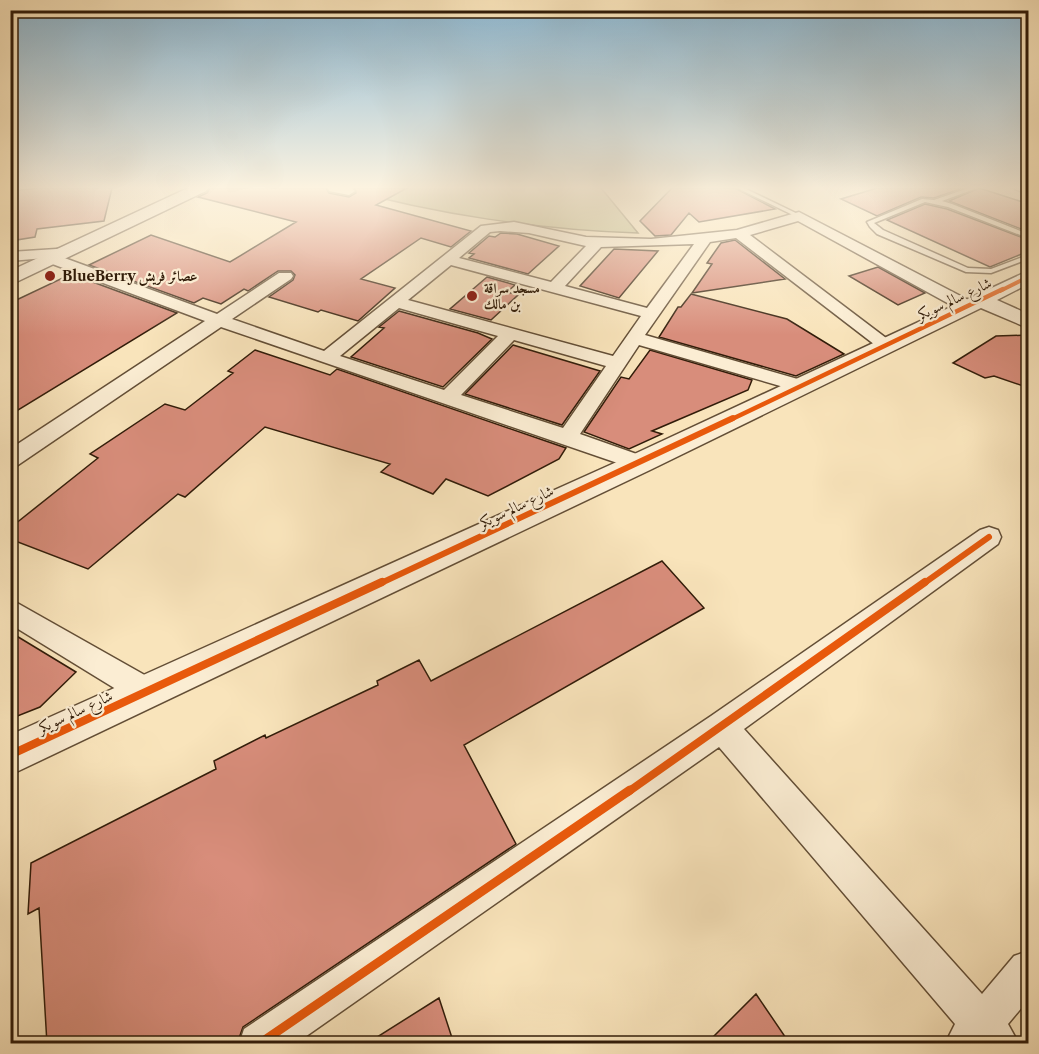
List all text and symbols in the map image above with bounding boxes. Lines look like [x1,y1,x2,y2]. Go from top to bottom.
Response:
place label: BlueBerry عصائر فريش [62,267,198,286]
marker: BlueBerry عصائر فريش [43,269,57,283]
street label: شارع سالم سويكر [911,273,996,329]
place label: مسجد سراقة بن مالك [484,279,540,313]
marker: مسجد سراقة بن مالك [465,289,479,303]
street label: شارع سالم سويكر [473,481,558,537]
street label: شارع سالم سويكر [32,686,117,742]

